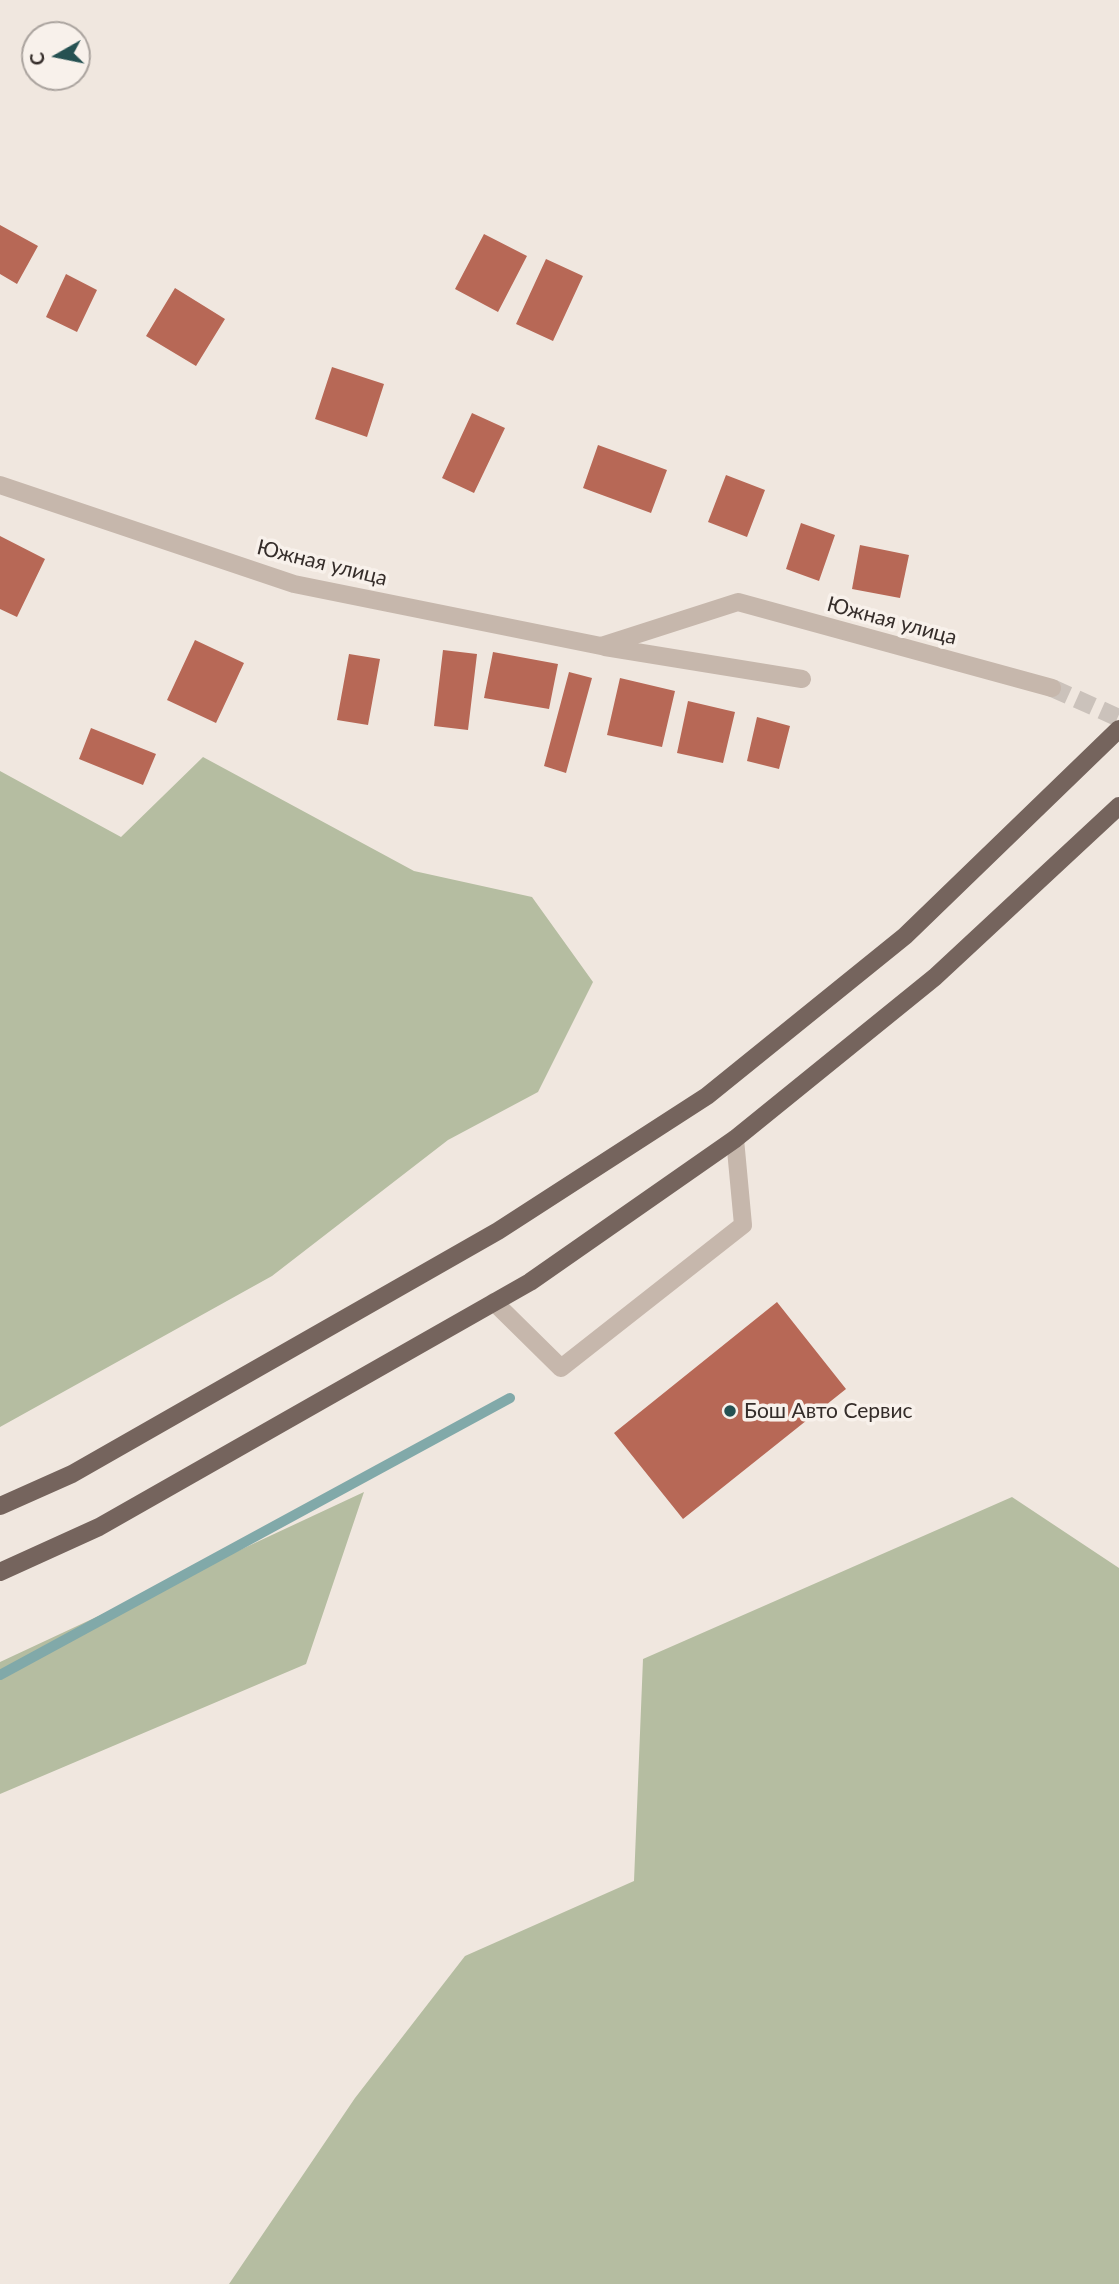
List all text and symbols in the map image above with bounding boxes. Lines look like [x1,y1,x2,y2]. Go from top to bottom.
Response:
north arrow [21,21,91,91]
text: С [24,51,49,67]
street label: Южная улица [254,535,390,591]
street label: Южная улица [824,592,960,650]
place label: Бош Авто Сервис [744,1398,913,1424]
marker: Бош Авто Сервис [722,1403,738,1419]

